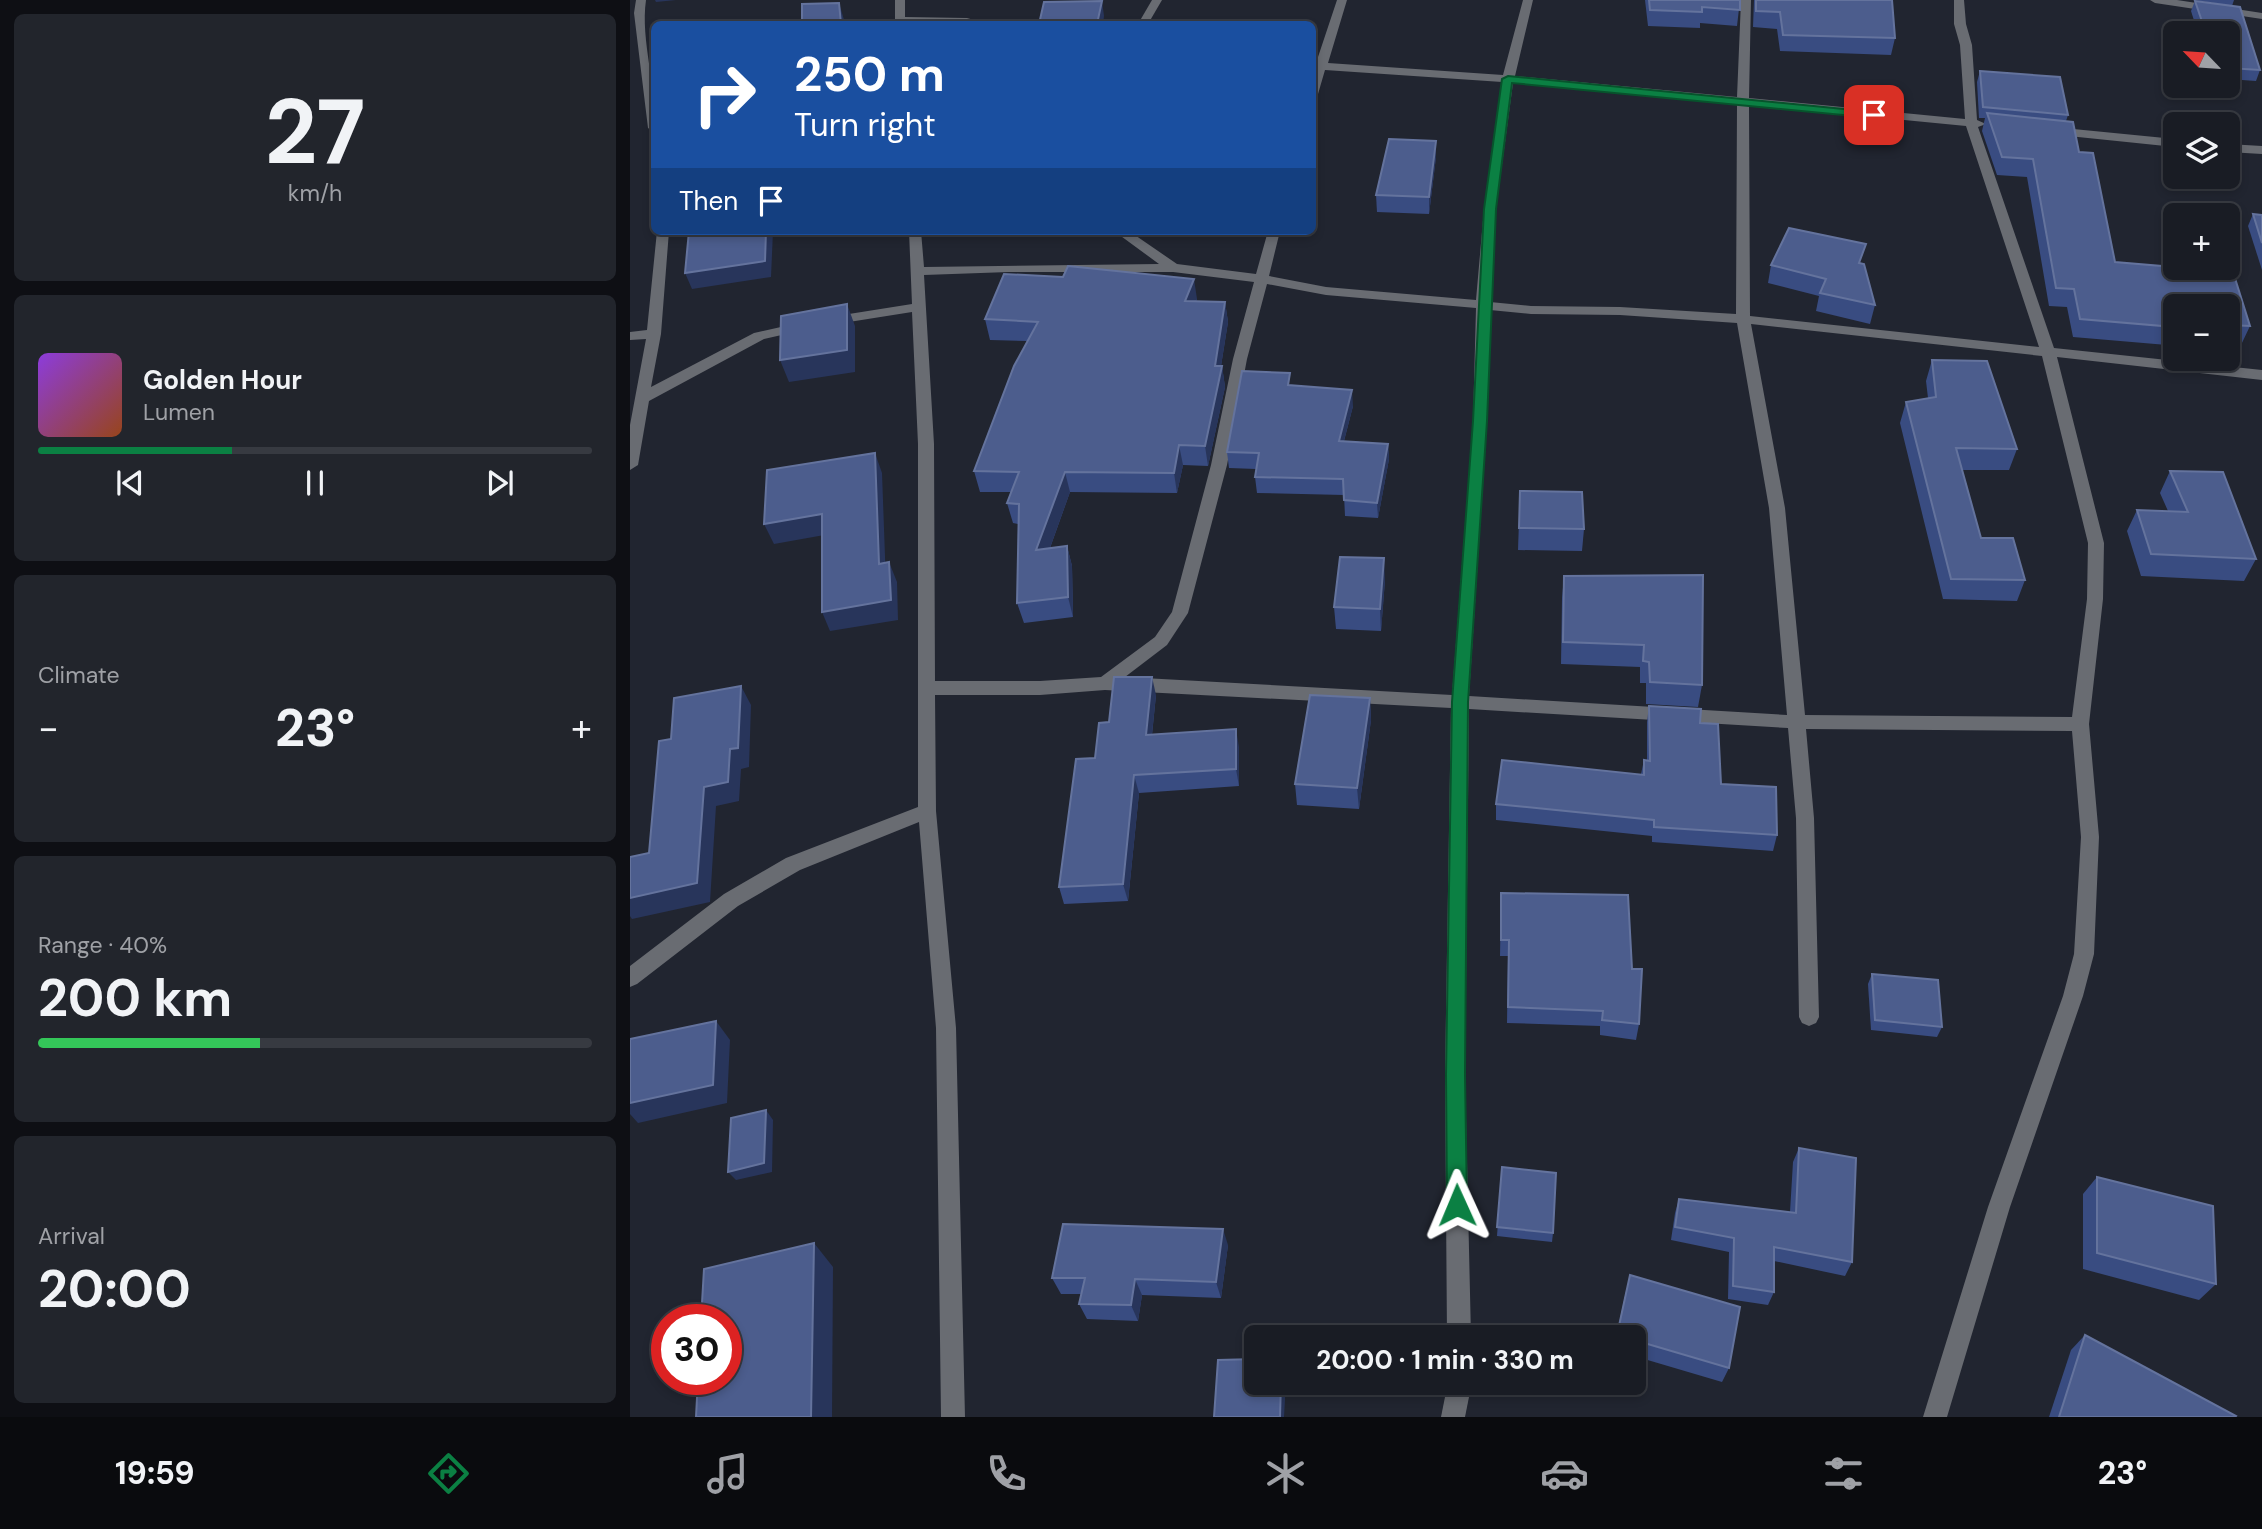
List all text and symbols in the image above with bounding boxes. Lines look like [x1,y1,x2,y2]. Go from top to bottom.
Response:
north arrow [2163,21,2240,98]
map controls [2163,21,2240,371]
text: 250 m [794,42,945,106]
icon: right [679,49,770,140]
text: 27 [265,73,365,191]
pin [1844,85,1904,145]
icon: arrive [1855,96,1893,134]
text: Turn right [794,104,936,146]
button: layers [2163,112,2240,189]
text: km/h [288,178,342,208]
icon: arrive [752,182,790,220]
text: Then [679,184,738,218]
button: + [2163,203,2240,280]
button: − [2163,294,2240,371]
text: Golden Hour [143,363,302,397]
text: Lumen [143,397,215,427]
icon: previous [111,464,149,502]
icon: pause [296,464,334,502]
icon: next [481,464,519,502]
text: Climate [38,660,120,690]
text: 23° [275,694,355,762]
text: − [38,703,59,753]
text: + [571,703,592,753]
text: Range · 40% [38,930,167,960]
text: 200 km [38,964,232,1032]
position arrow [1420,1168,1494,1242]
text: Arrival [38,1221,105,1251]
text: 20:00 [38,1255,191,1323]
speed limit sign: 30 [651,1304,742,1395]
text: 20:00 · 1 min · 330 m [1316,1343,1574,1377]
icon: directions [424,1449,473,1498]
icon: music [703,1449,752,1498]
icon: phone [982,1449,1031,1498]
icon: climate [1261,1449,1310,1498]
icon: car [1540,1449,1589,1498]
icon: filters [1819,1449,1868,1498]
text: 19:59 [115,1452,195,1494]
text: 23° [2098,1452,2147,1494]

